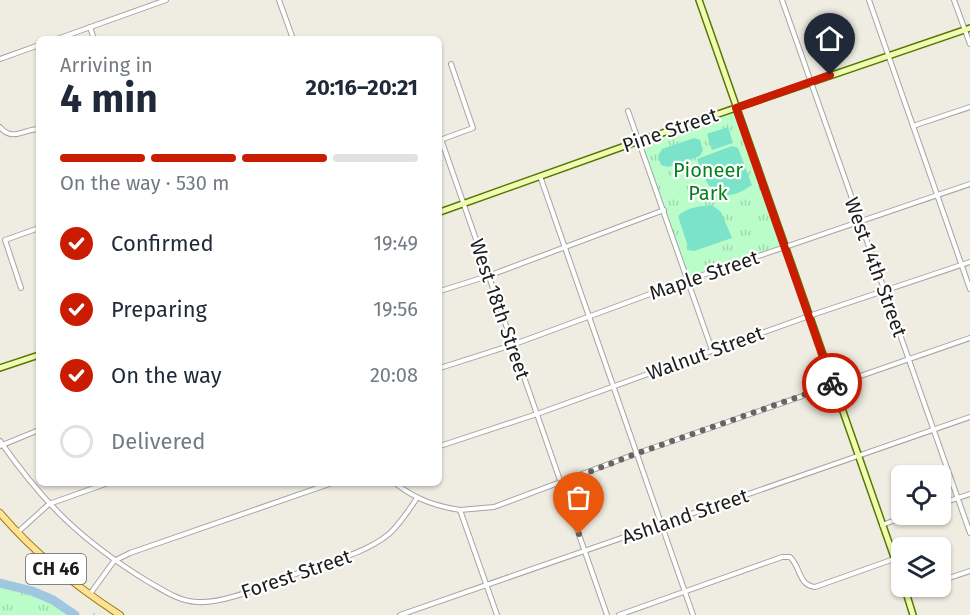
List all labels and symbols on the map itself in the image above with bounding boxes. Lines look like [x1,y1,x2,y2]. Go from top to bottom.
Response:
pin [804,13,855,75]
street label: Pine Street [619,102,722,158]
park label: Pioneer Park [673,158,743,205]
street label: West 14th Street [840,194,913,341]
street label: West 18th Street [465,235,536,383]
street label: Maple Street [646,245,763,305]
street label: Walnut Street [643,320,767,385]
courier [802,353,862,413]
pin [553,472,604,534]
street label: Ashland Street [618,483,752,549]
street label: Forest Street [238,544,355,604]
road number: CH 46 [26,554,86,584]

